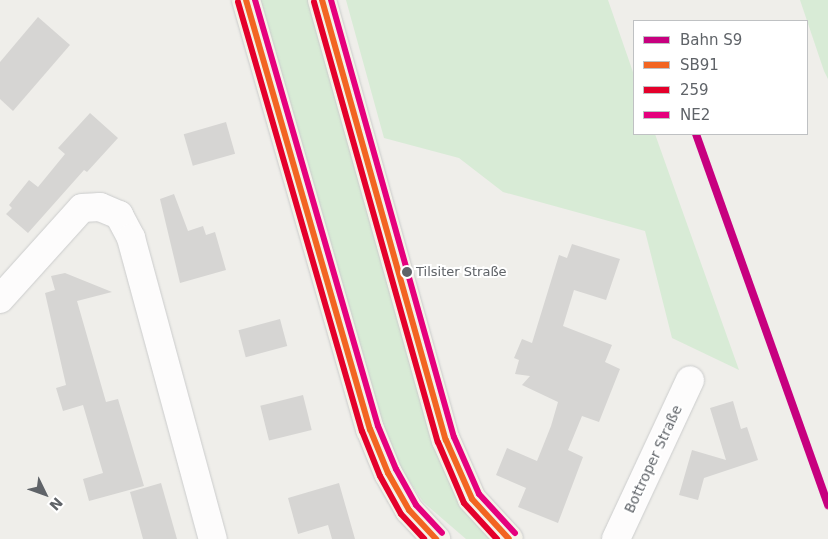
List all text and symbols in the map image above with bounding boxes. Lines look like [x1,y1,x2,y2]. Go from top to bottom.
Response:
legend [633,20,808,135]
text: Bahn S9 [680,31,742,49]
text: SB91 [680,56,719,74]
text: 259 [680,81,709,99]
text: NE2 [680,106,710,124]
place label: Tilsiter Straße [416,264,507,280]
marker: Tilsiter Straße [402,267,412,277]
street label: Bottroper Straße [621,402,685,516]
north arrow [20,469,70,519]
text: N [46,494,66,514]

